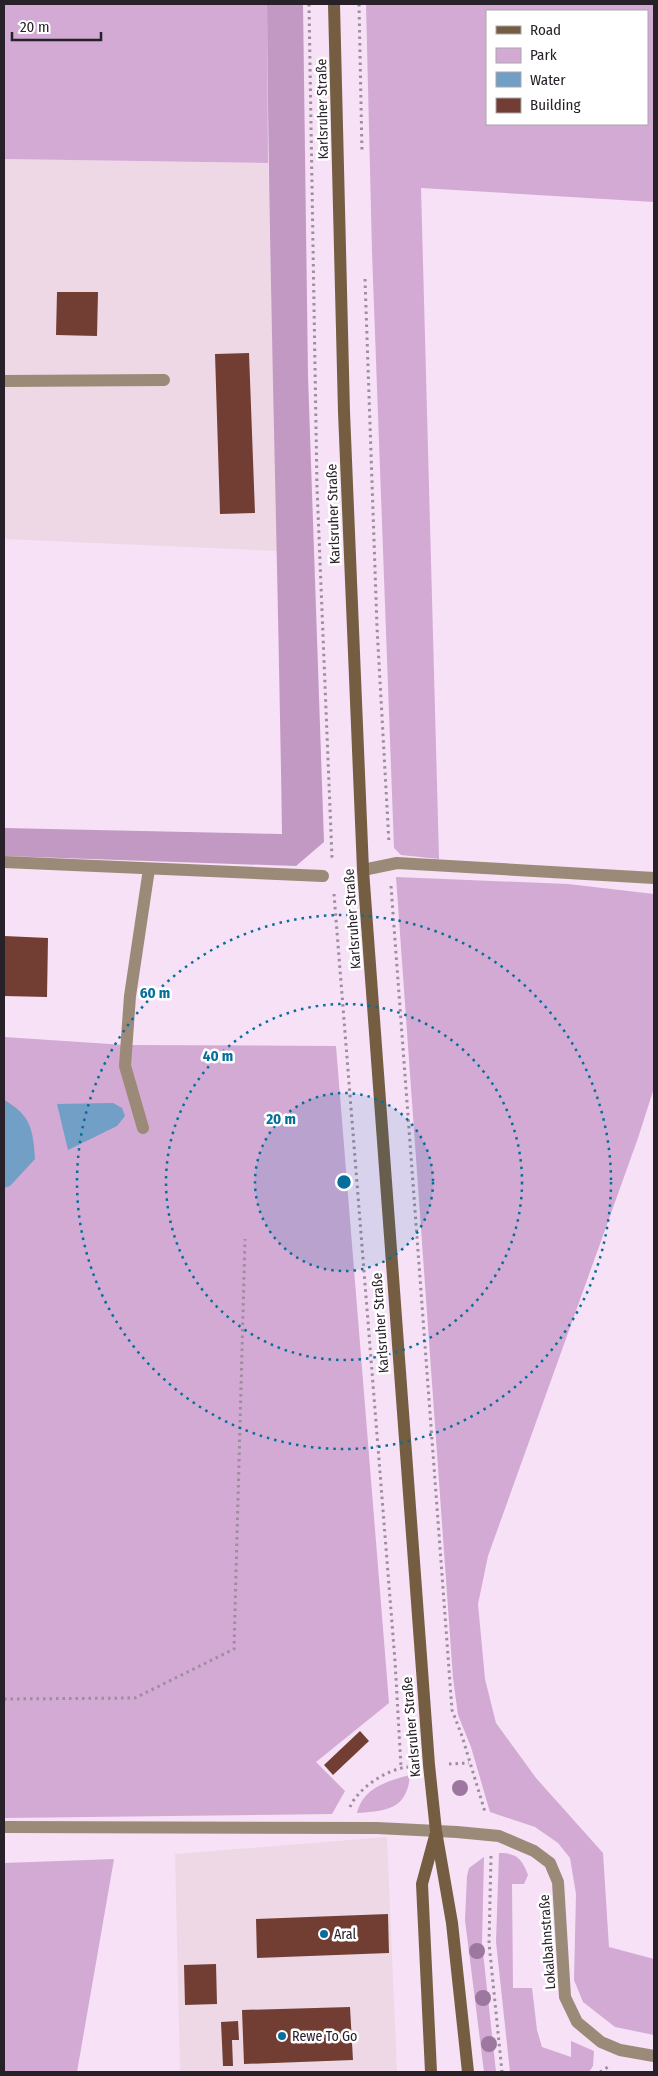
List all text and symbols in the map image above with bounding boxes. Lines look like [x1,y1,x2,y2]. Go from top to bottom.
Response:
scale bar [12,10,101,42]
legend [486,10,648,125]
text: 20 m [20,18,50,36]
text: Road [530,21,561,39]
text: Park [530,46,557,64]
street label: Karlsruher Straße [313,58,332,159]
text: Water [530,71,566,89]
text: Building [530,96,581,114]
street label: Karlsruher Straße [323,463,344,565]
street label: Karlsruher Straße [341,868,364,970]
text: 60 m [140,984,170,1002]
text: 40 m [203,1047,233,1065]
text: 20 m [265,1110,296,1128]
centre of rings [335,1173,353,1191]
street label: Karlsruher Straße [369,1272,392,1374]
street label: Karlsruher Straße [399,1676,424,1778]
street label: Lokalbahnstraße [536,1894,559,1990]
place label: Aral [334,1926,357,1943]
marker: Aral [318,1928,330,1940]
place label: Rewe To Go [292,2028,357,2045]
marker: Rewe To Go [276,2030,288,2042]

